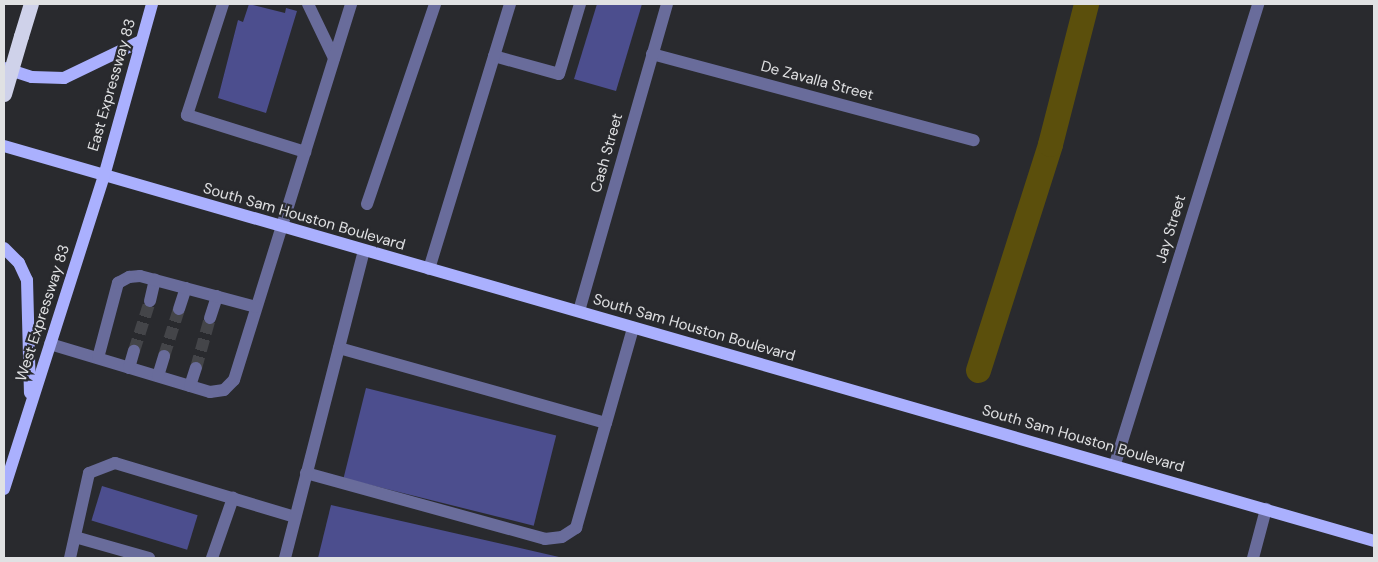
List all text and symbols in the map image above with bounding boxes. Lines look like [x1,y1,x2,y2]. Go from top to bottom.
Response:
street label: East Expressway 83 [84,17,140,153]
street label: De Zavalla Street [759,57,875,105]
street label: Cash Street [587,111,627,195]
street label: South Sam Houston Boulevard [201,179,407,255]
street label: Jay Street [1152,193,1190,265]
street label: West Expressway 83 [12,242,74,384]
street label: South Sam Houston Boulevard [591,290,797,366]
street label: South Sam Houston Boulevard [980,401,1186,477]

